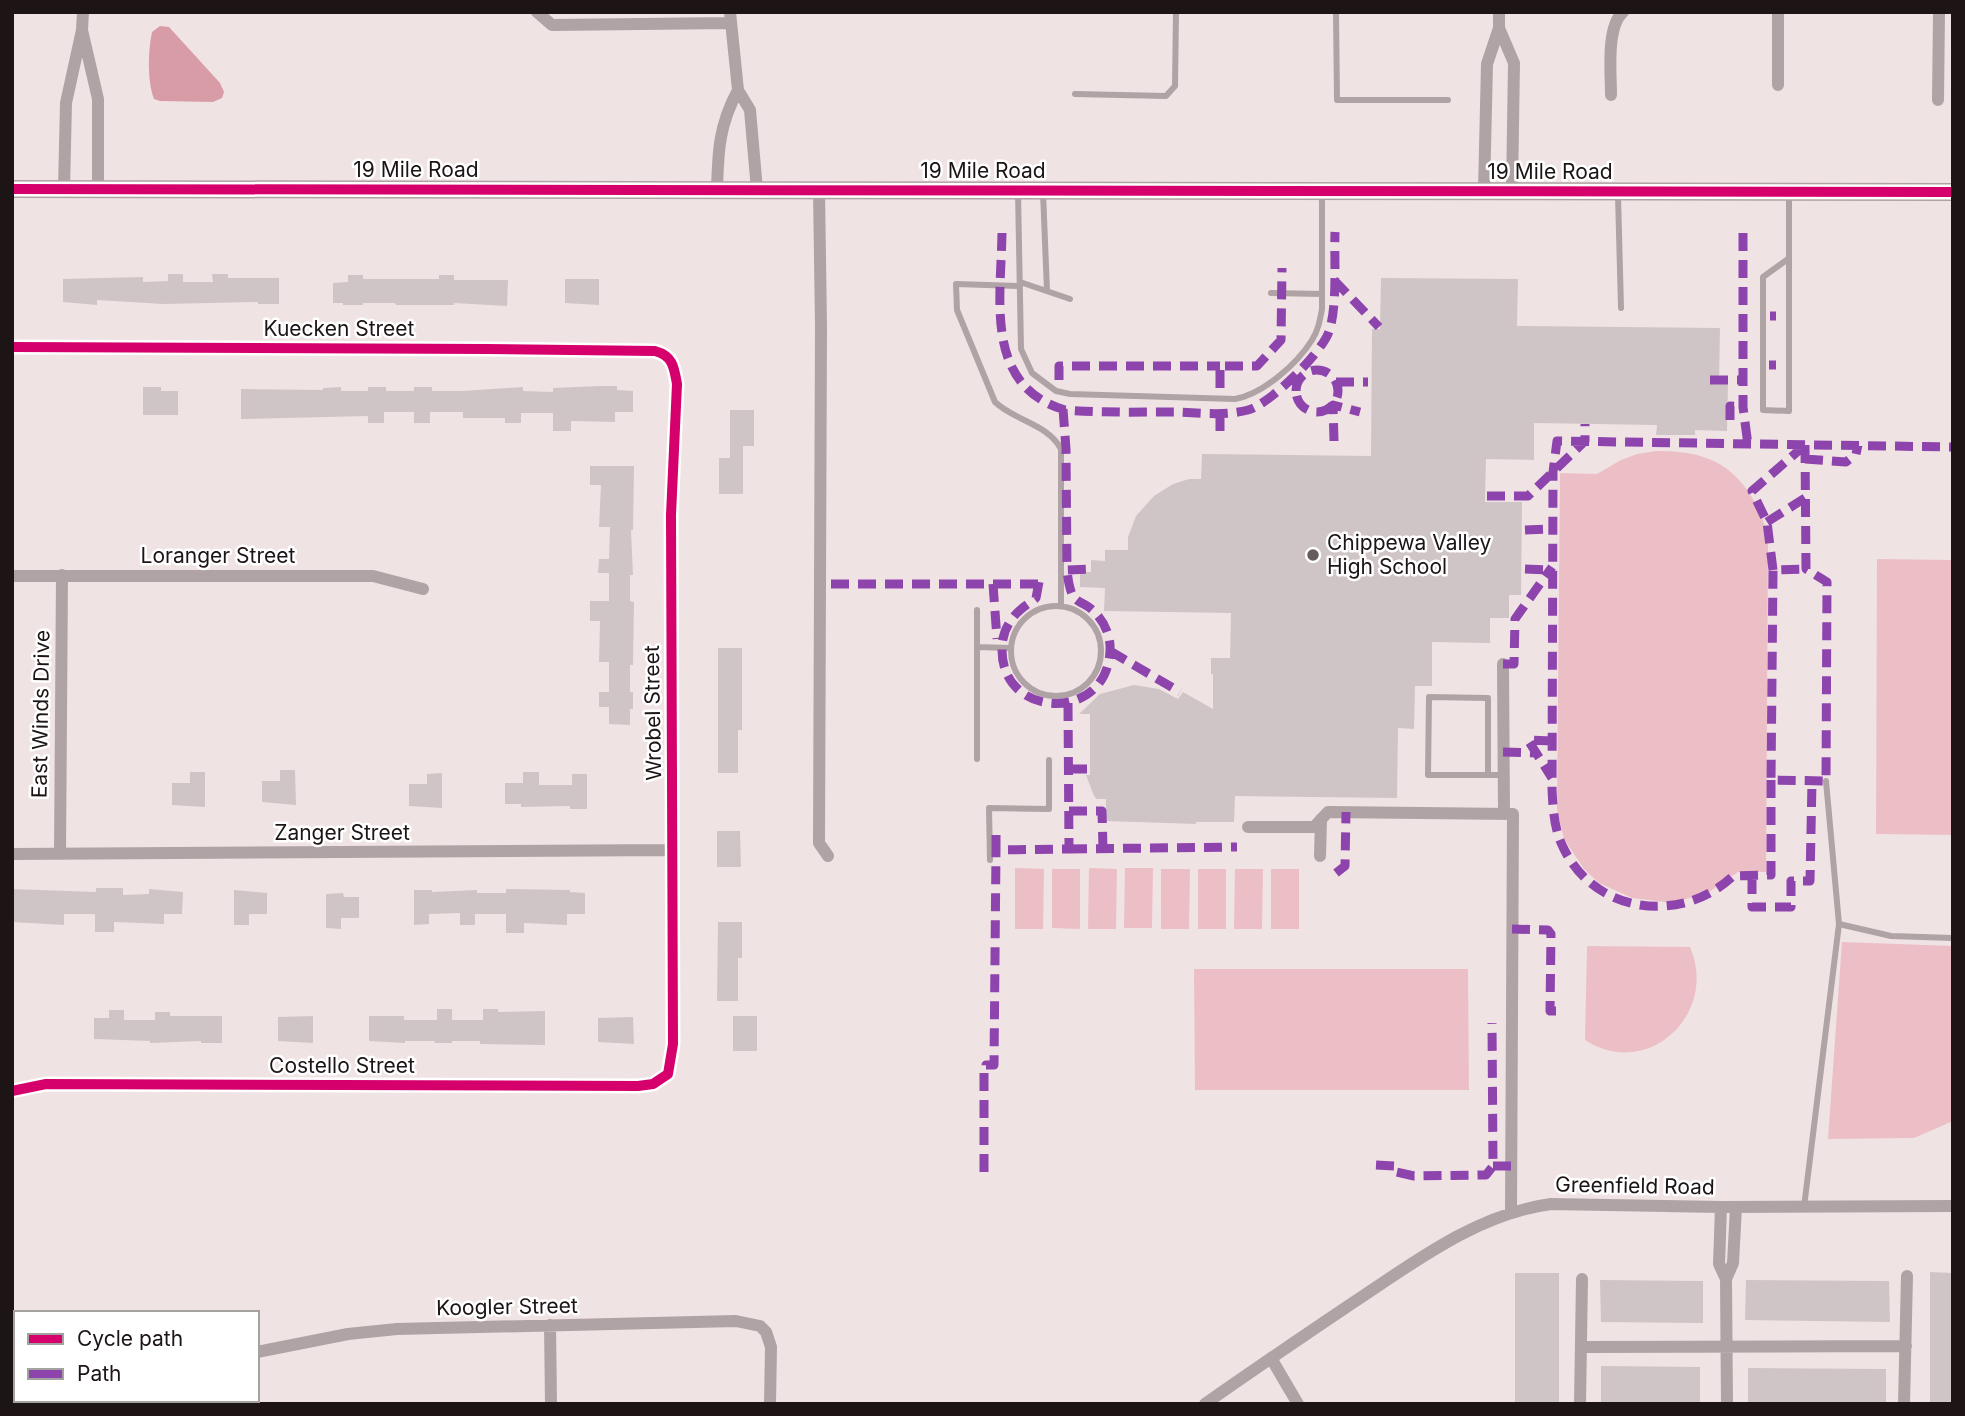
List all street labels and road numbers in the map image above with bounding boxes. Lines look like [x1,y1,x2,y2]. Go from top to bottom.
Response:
street label: 19 Mile Road [353,157,479,182]
street label: 19 Mile Road [920,158,1046,183]
street label: 19 Mile Road [1487,159,1613,184]
street label: Kuecken Street [264,316,415,341]
street label: Loranger Street [141,543,296,568]
street label: East Winds Drive [27,630,54,798]
street label: Wrobel Street [639,645,666,781]
street label: Zanger Street [274,820,410,845]
street label: Costello Street [269,1053,415,1078]
street label: Greenfield Road [1555,1172,1715,1199]
street label: Koogler Street [436,1293,578,1320]

